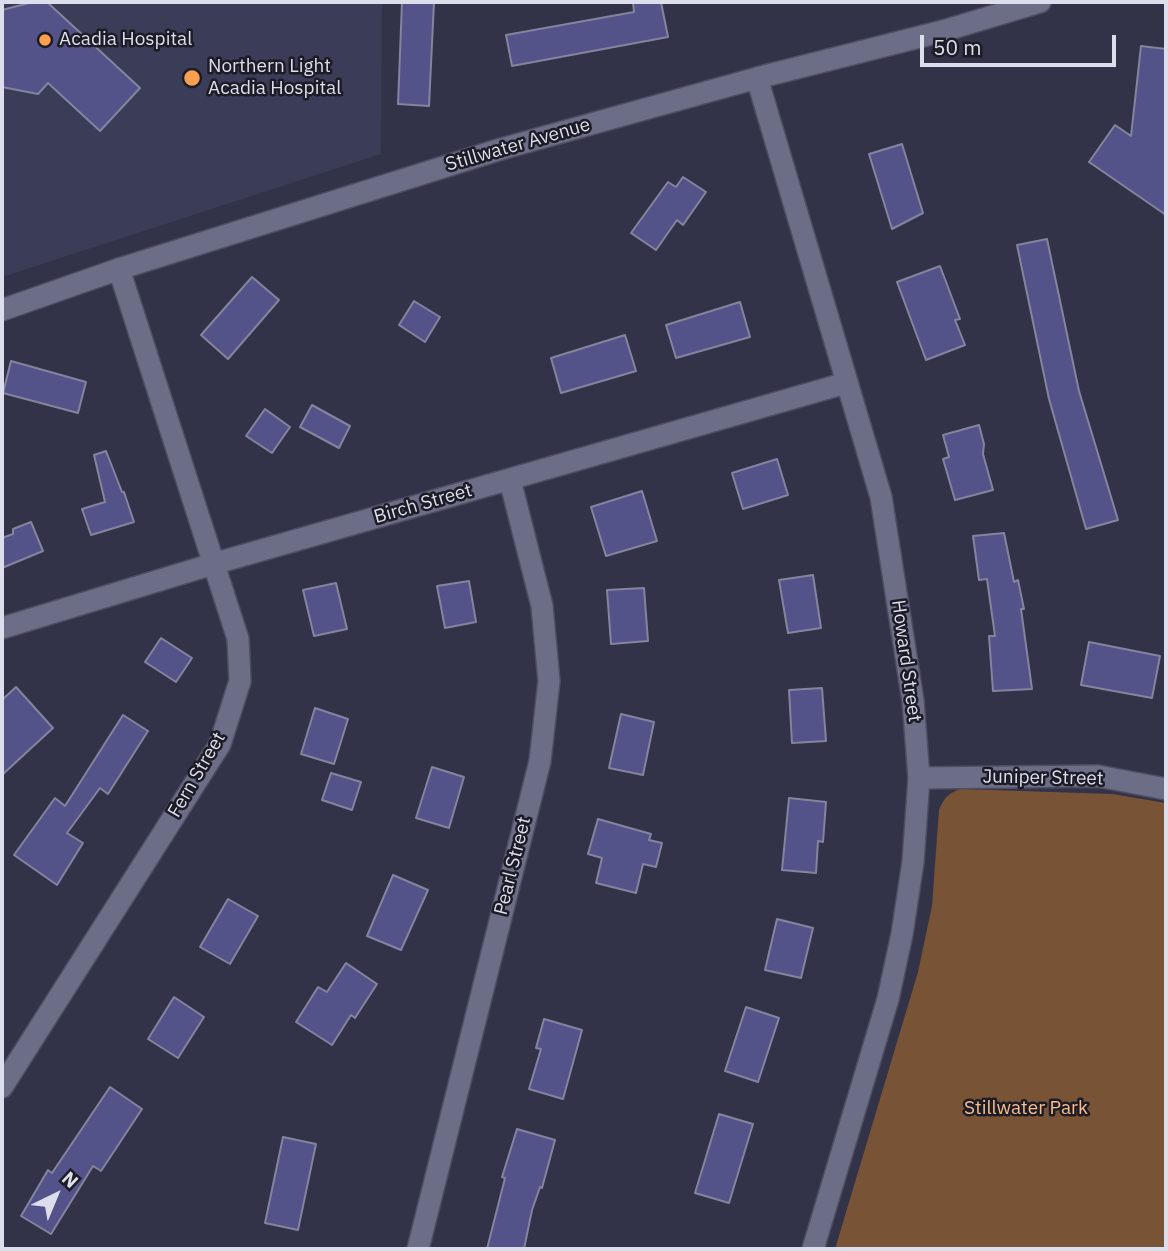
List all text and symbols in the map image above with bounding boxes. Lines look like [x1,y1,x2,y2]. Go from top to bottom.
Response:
scale bar [923,21,1119,65]
place label: Acadia Hospital [59,29,192,51]
marker: Acadia Hospital [37,32,53,48]
text: 50 m [933,33,982,61]
place label: Northern Light Acadia Hospital [208,56,341,100]
marker: Northern Light Acadia Hospital [182,68,202,88]
street label: Stillwater Avenue [443,113,593,177]
street label: Birch Street [371,479,475,529]
street label: Howard Street [886,598,926,724]
street label: Fern Street [163,728,231,822]
street label: Juniper Street [982,766,1104,790]
street label: Pearl Street [490,815,536,917]
park label: Stillwater Park [964,1098,1088,1120]
north arrow [21,1160,91,1230]
text: N [57,1166,84,1193]

